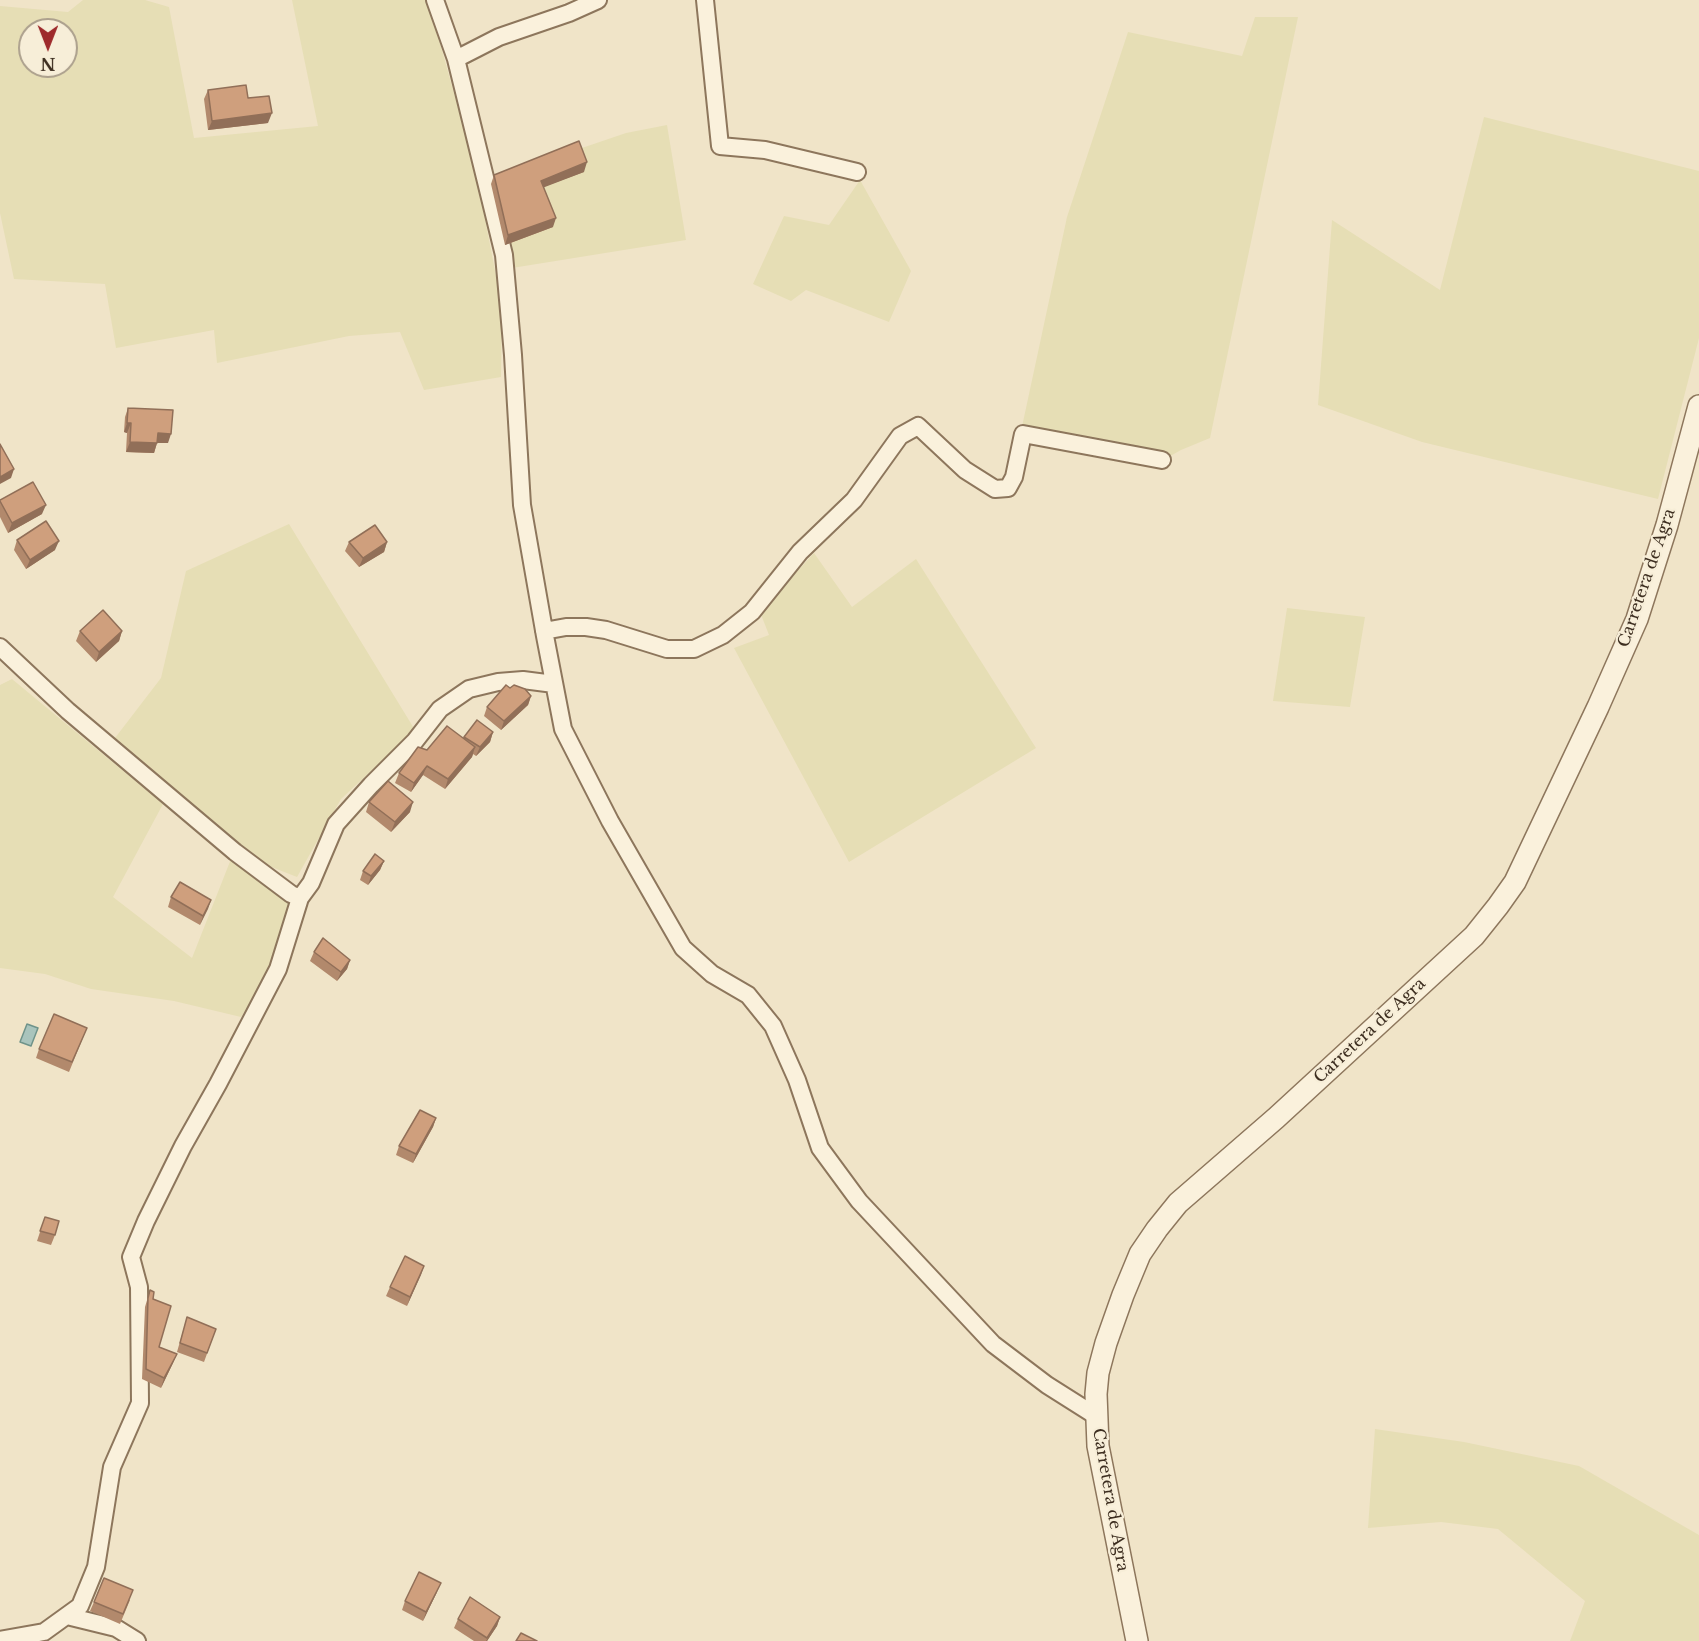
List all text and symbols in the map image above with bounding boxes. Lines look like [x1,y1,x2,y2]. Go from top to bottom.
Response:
north arrow [18,18,78,78]
text: N [40,54,56,74]
street label: Carretera de Agra [1614,506,1680,650]
street label: Carretera de Agra [1310,974,1430,1088]
street label: Carretera de Agra [1088,1427,1132,1573]

